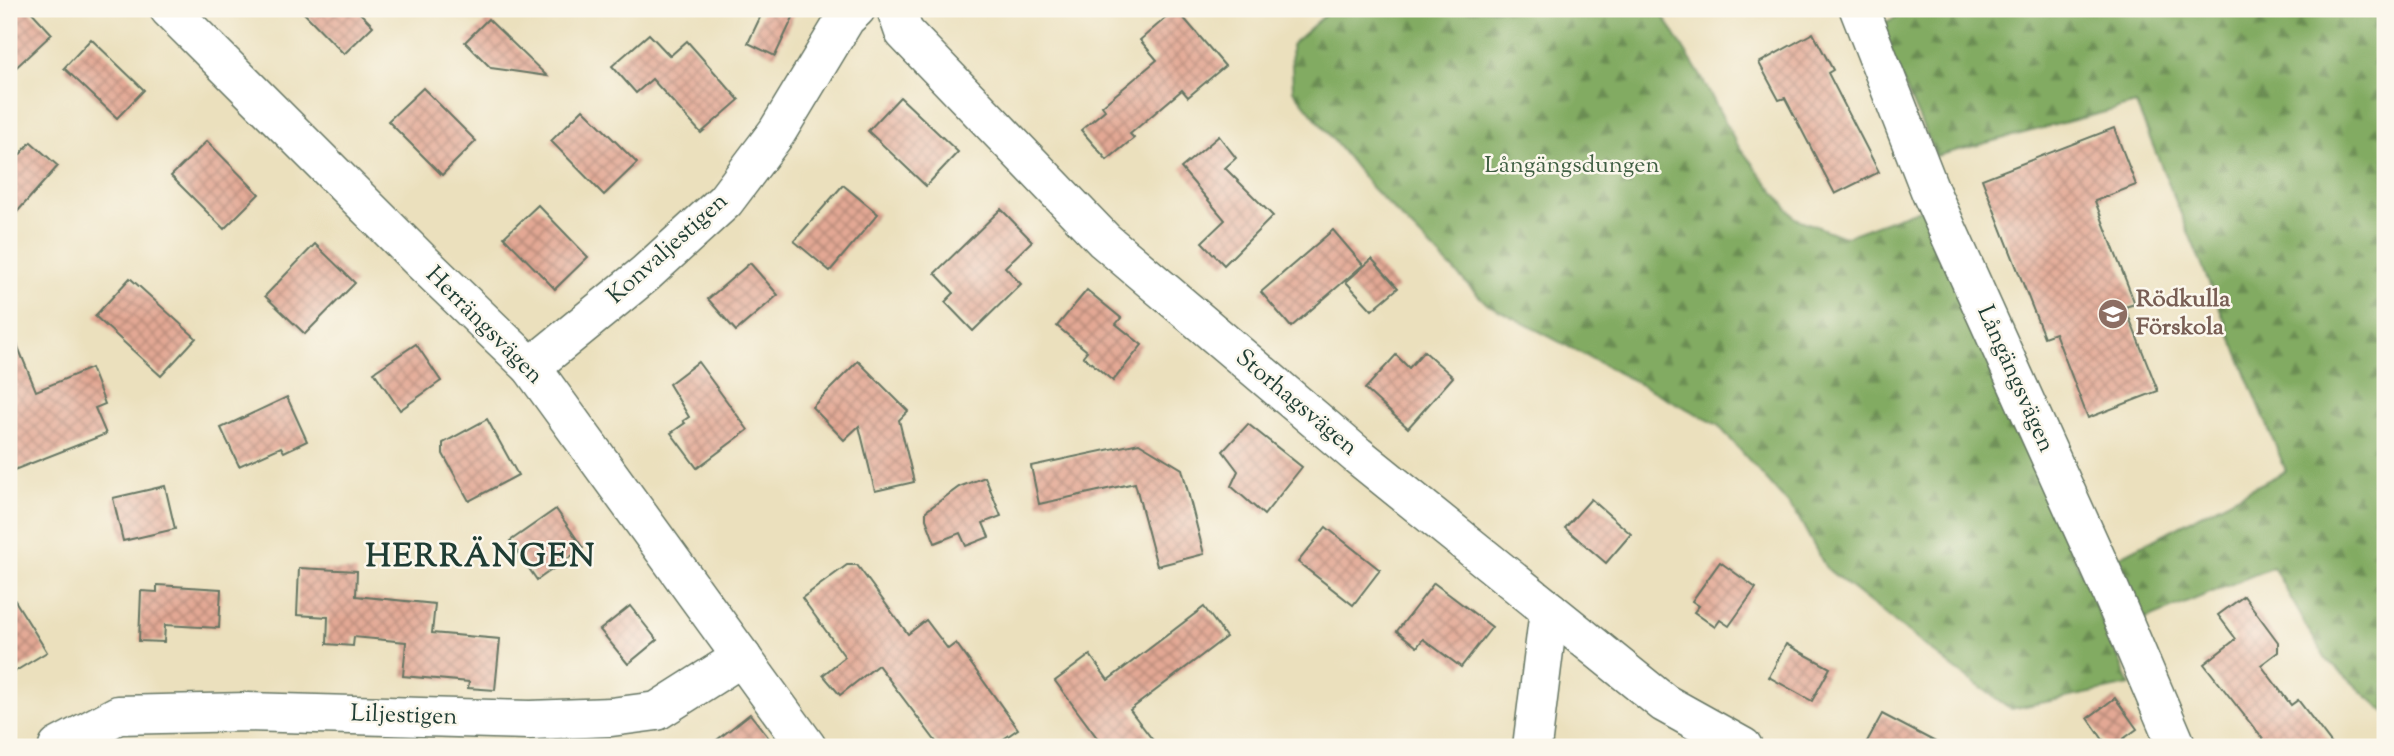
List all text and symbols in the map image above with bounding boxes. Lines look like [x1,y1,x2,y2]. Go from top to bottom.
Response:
park label: Långängsdungen [1484,149,1660,183]
street label: Konvaljestigen [600,185,736,313]
street label: Herrängsvägen [417,259,551,393]
place label: Rödkulla Förskola [2136,283,2231,345]
school or university icon: Rödkulla Förskola [2096,297,2130,331]
street label: Långängsvägen [1967,300,2063,458]
street label: Storhagsvägen [1227,342,1365,464]
district label: HERRÄNGEN [365,535,597,581]
street label: Liljestigen [350,697,458,735]

